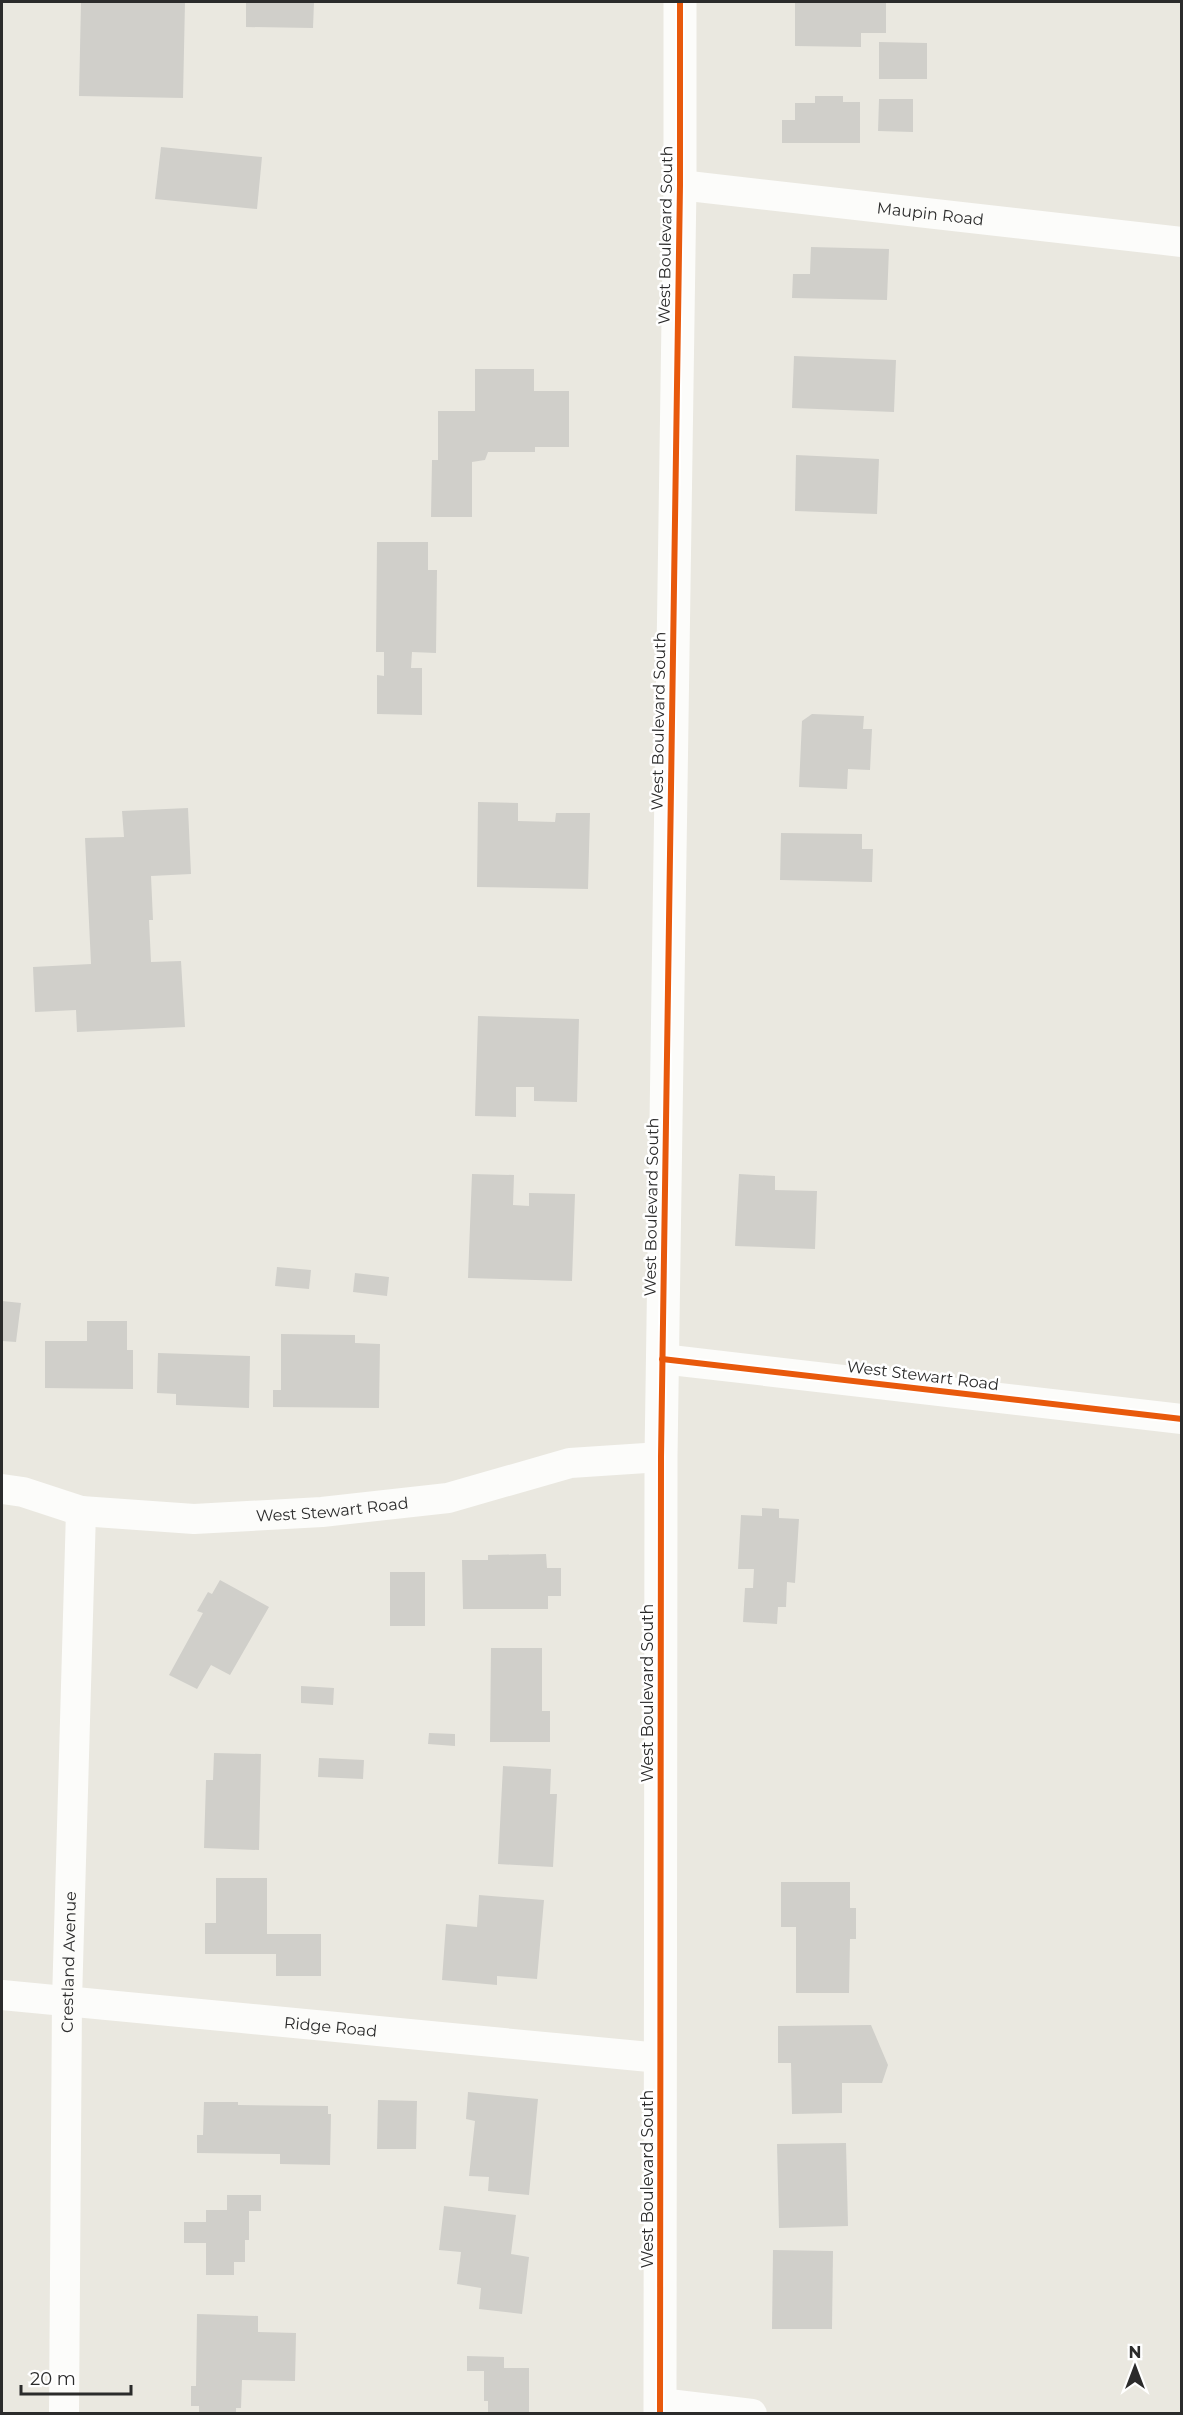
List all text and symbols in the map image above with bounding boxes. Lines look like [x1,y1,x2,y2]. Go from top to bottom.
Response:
street label: West Boulevard South [654,146,677,325]
street label: Maupin Road [876,198,985,229]
street label: West Boulevard South [647,632,670,811]
street label: West Boulevard South [640,1118,663,1297]
street label: West Stewart Road [846,1357,1000,1394]
street label: West Stewart Road [255,1493,409,1526]
street label: West Boulevard South [638,1604,657,1782]
street label: Crestland Avenue [58,1891,80,2033]
street label: Ridge Road [283,2013,378,2041]
street label: West Boulevard South [638,2090,657,2268]
north arrow [1105,2337,1165,2397]
text: N [1129,2343,1141,2362]
scale bar [21,2358,130,2396]
text: 20 m [30,2368,76,2390]

